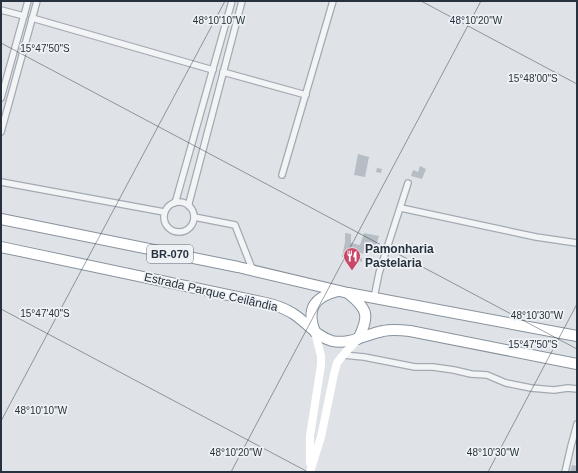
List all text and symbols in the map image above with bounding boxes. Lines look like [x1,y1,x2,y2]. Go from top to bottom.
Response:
text: 48°10'10"W [193,15,246,26]
text: 48°10'20"W [450,15,503,26]
text: 15°47'50"S [20,43,70,54]
text: 15°48'00"S [508,73,558,84]
place label: Pamonharia Pastelaria [365,242,434,270]
road number: BR-070 [147,245,193,263]
restaurant icon: Pamonharia Pastelaria [342,246,362,271]
street label: Estrada Parque Ceilândia [143,270,280,314]
text: 15°47'40"S [20,308,70,319]
text: 48°10'30"W [511,310,564,321]
text: 15°47'50"S [508,339,558,350]
text: 48°10'10"W [15,405,68,416]
text: 48°10'20"W [210,447,263,458]
text: 48°10'30"W [467,447,520,458]

